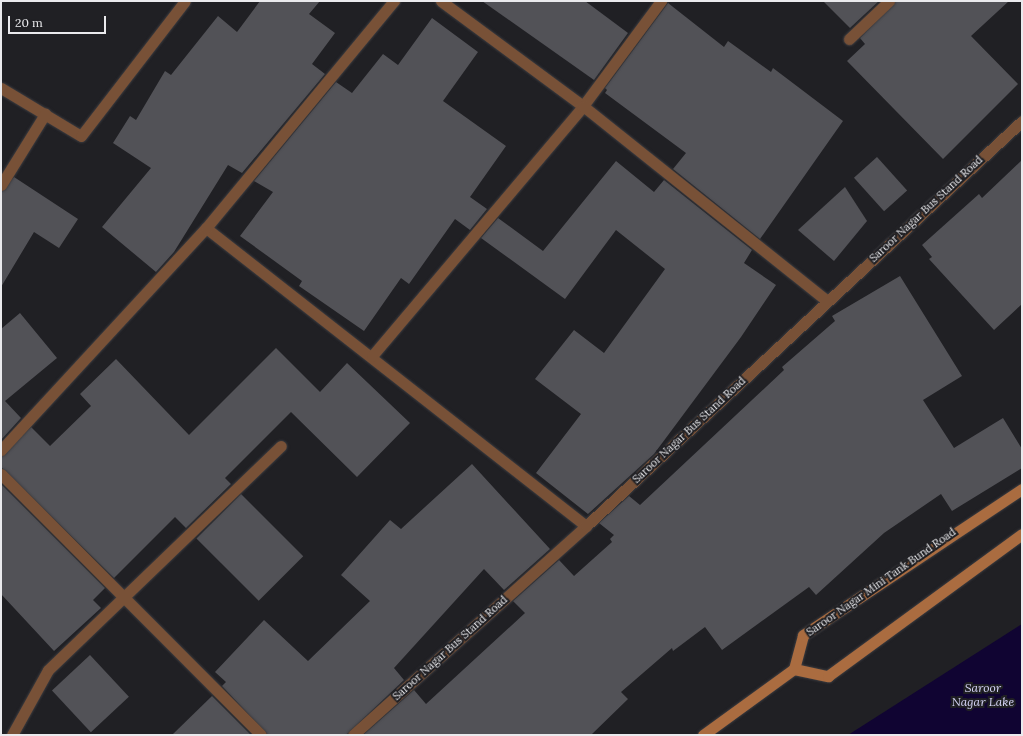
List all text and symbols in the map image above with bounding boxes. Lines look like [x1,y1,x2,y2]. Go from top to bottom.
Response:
scale bar [10,8,108,34]
text: 20 m [15,15,43,30]
street label: Saroor Nagar Bus Stand Road [867,153,985,265]
street label: Saroor Nagar Bus Stand Road [630,374,748,486]
street label: Saroor Nagar Mini Tank Bund Road [804,525,958,639]
street label: Saroor Nagar Bus Stand Road [390,593,510,703]
water label: Saroor Nagar Lake [952,681,1014,709]

